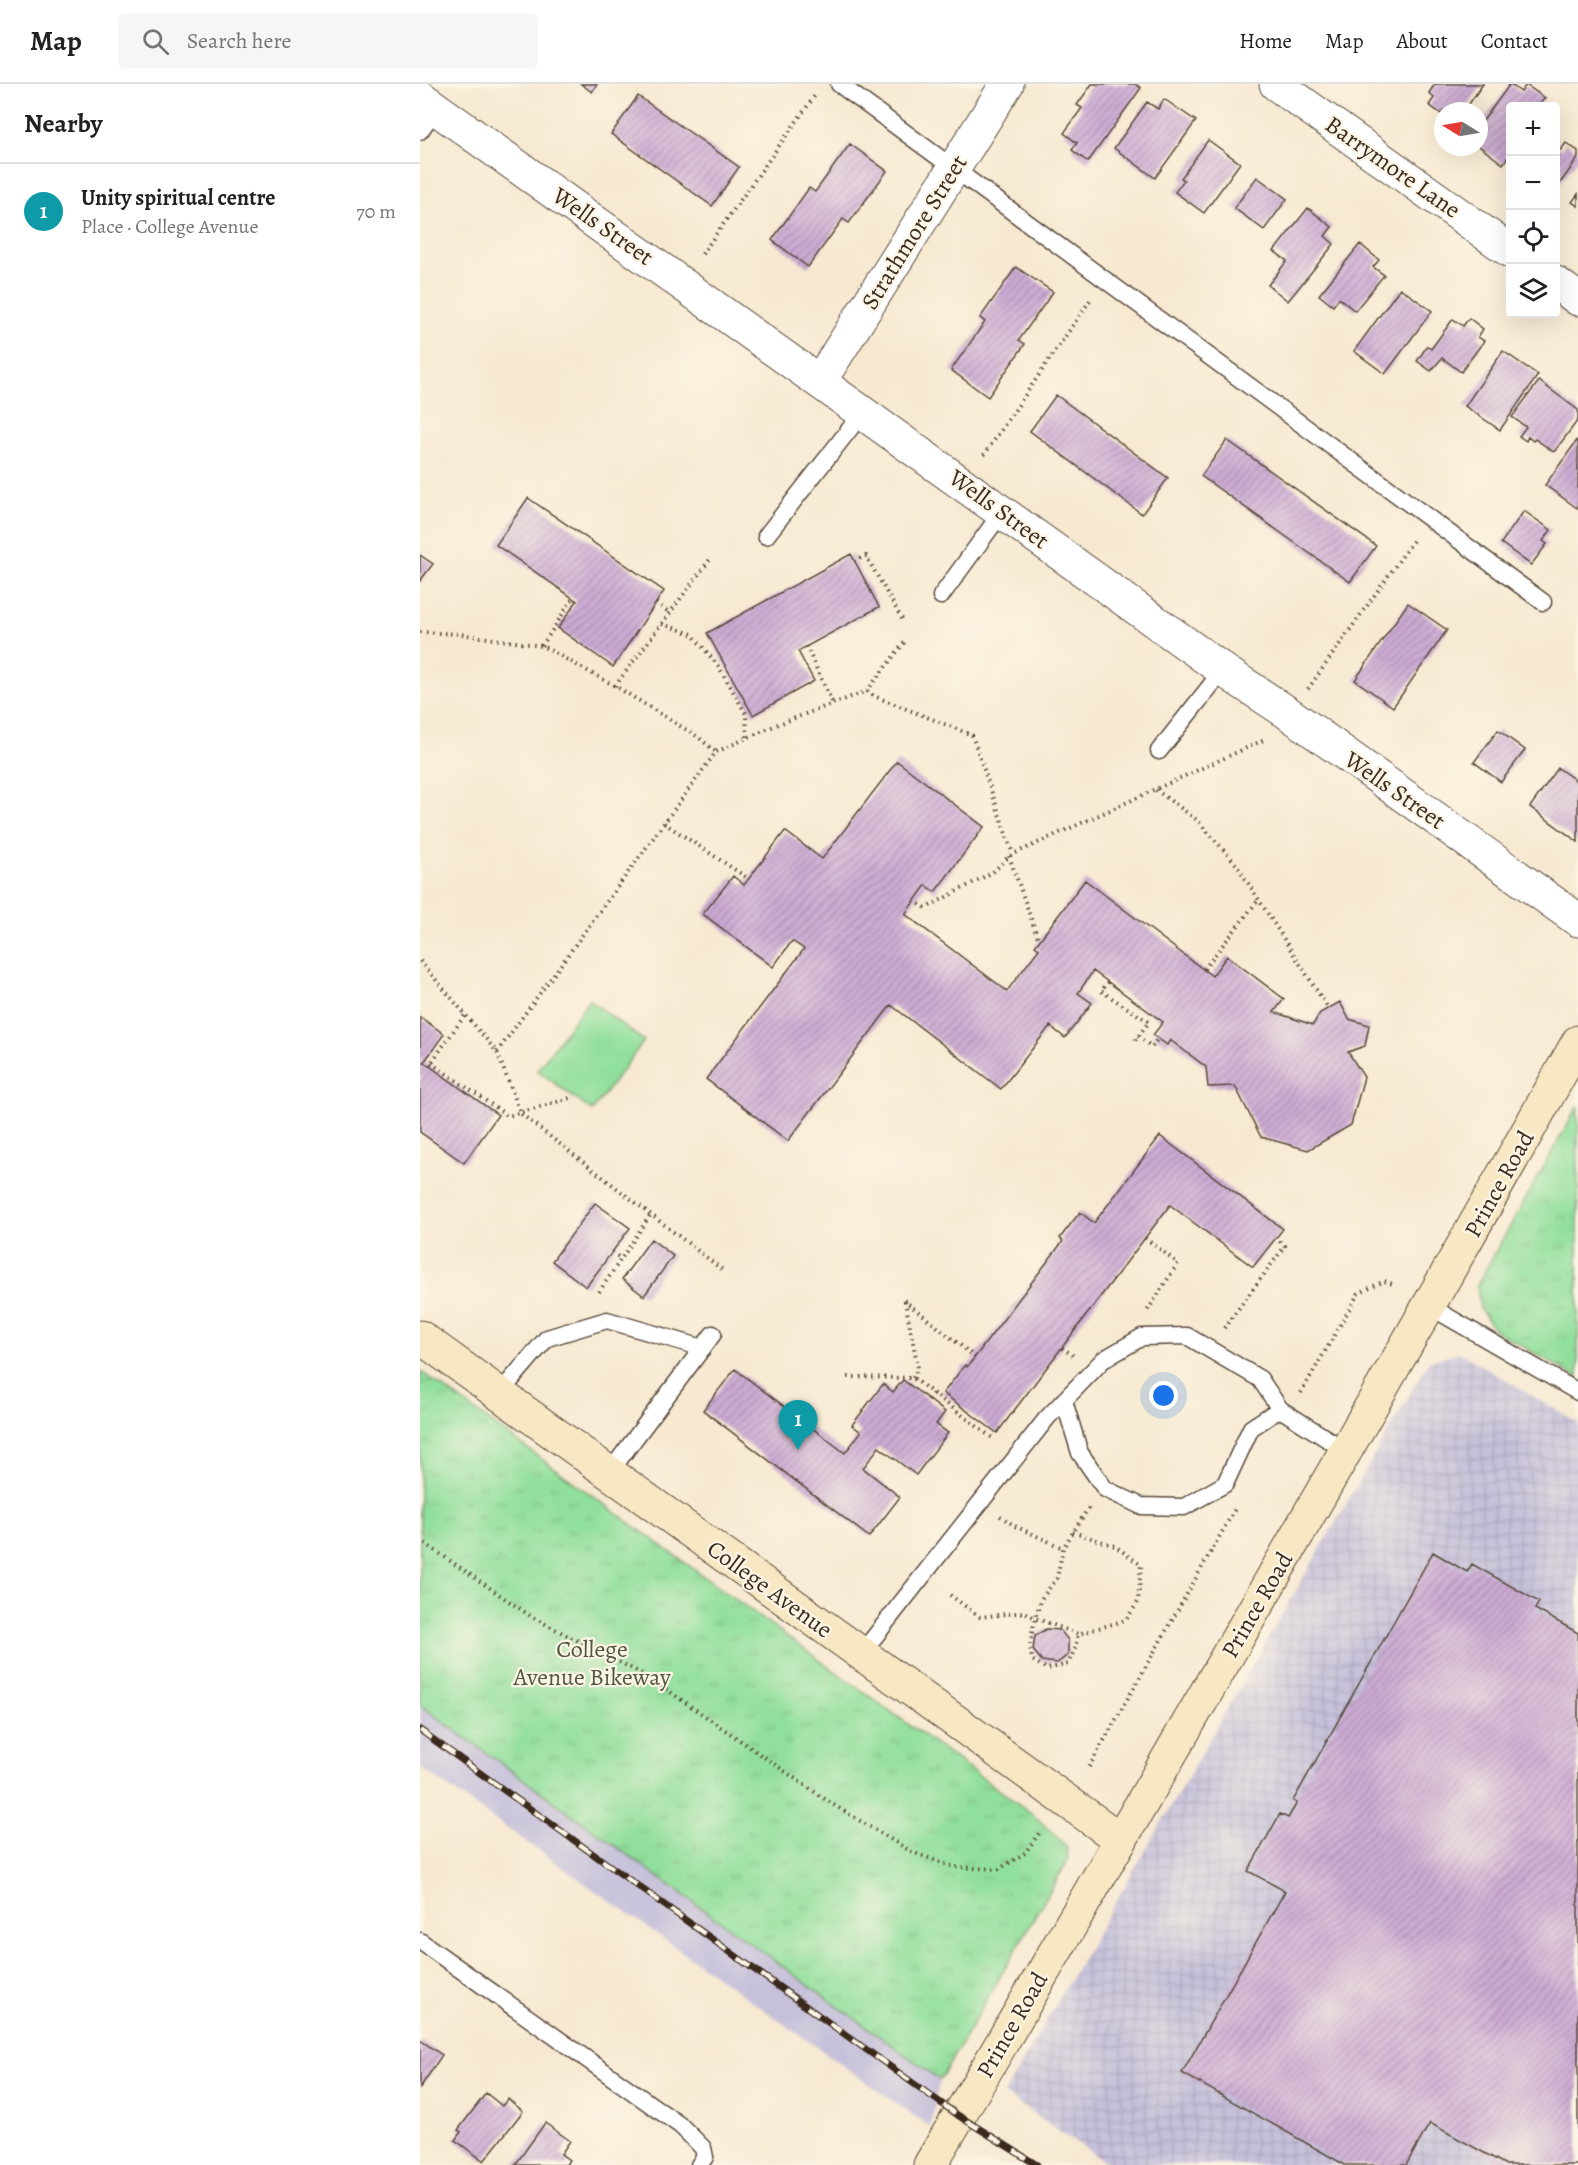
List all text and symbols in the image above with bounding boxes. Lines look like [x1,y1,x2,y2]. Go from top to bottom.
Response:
search box [118,14,538,68]
text: Map [30,22,82,60]
icon: search [139,25,172,58]
text: Search here [187,26,291,56]
text: Home [1239,27,1292,55]
text: Map [1325,27,1363,55]
text: About [1396,27,1448,55]
text: Contact [1481,27,1548,55]
north arrow [1434,102,1488,156]
map controls [1506,102,1560,318]
button: + [1506,102,1560,156]
text: Nearby [24,106,103,141]
street label: Barrymore Lane [1319,108,1467,226]
street label: Strathmore Street [854,148,974,315]
button: − [1506,156,1560,210]
street label: Wells Street [545,179,660,273]
text: Unity spiritual centre [81,183,275,213]
text: 1 [40,198,47,225]
text: 70 m [356,198,396,225]
button: locate [1506,210,1560,264]
text: Place · College Avenue [81,213,258,240]
button: layers [1506,264,1560,318]
street label: Wells Street [942,461,1056,556]
street label: Wells Street [1337,743,1452,837]
street label: Prince Road [1457,1125,1542,1243]
your location [1149,1381,1178,1410]
pin: 1 [778,1400,818,1450]
street label: College Avenue [701,1533,839,1645]
street label: Prince Road [1214,1546,1300,1664]
park label: College Avenue Bikeway [512,1633,671,1693]
street label: Prince Road [969,1966,1055,2084]

